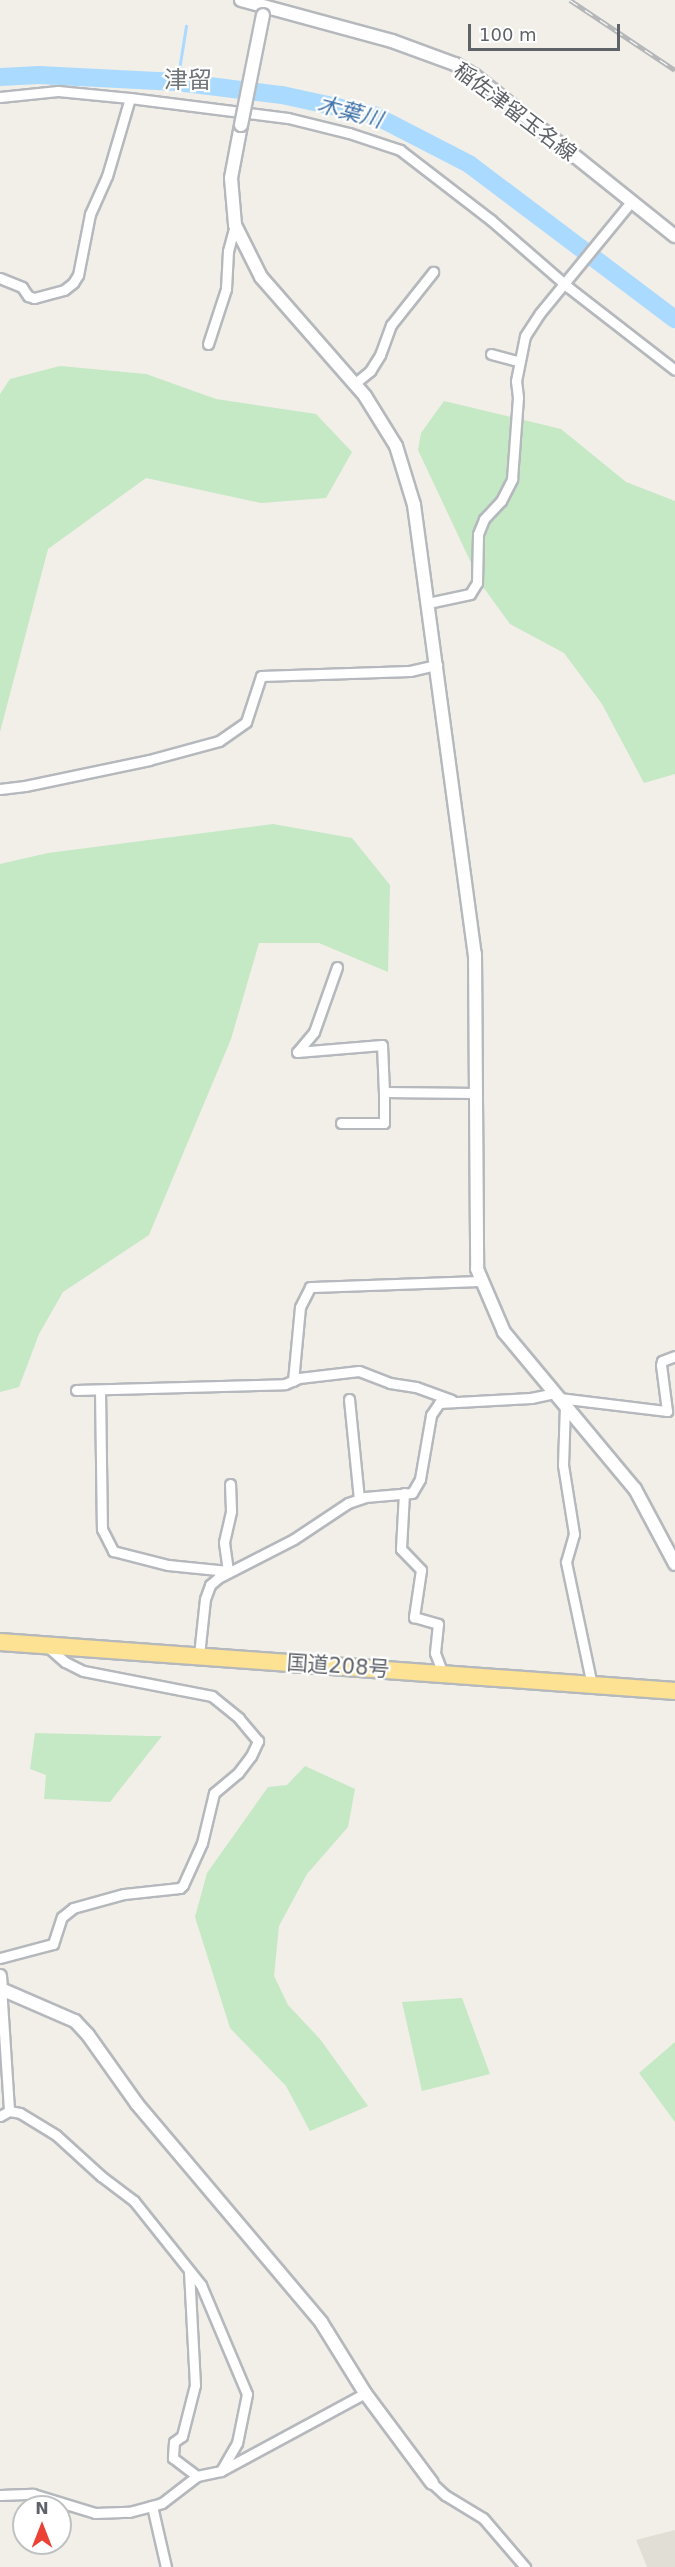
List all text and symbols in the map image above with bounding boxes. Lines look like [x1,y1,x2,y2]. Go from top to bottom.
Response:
scale bar [471,12,622,50]
text: 100 m [479,24,537,45]
street label: 稲佐津留玉名線 [449,58,581,166]
district label: 津留 [164,67,212,95]
water label: 木葉川 [315,91,385,133]
street label: 国道208号 [286,1650,390,1682]
north arrow [12,2495,72,2555]
text: N [35,2499,49,2518]

